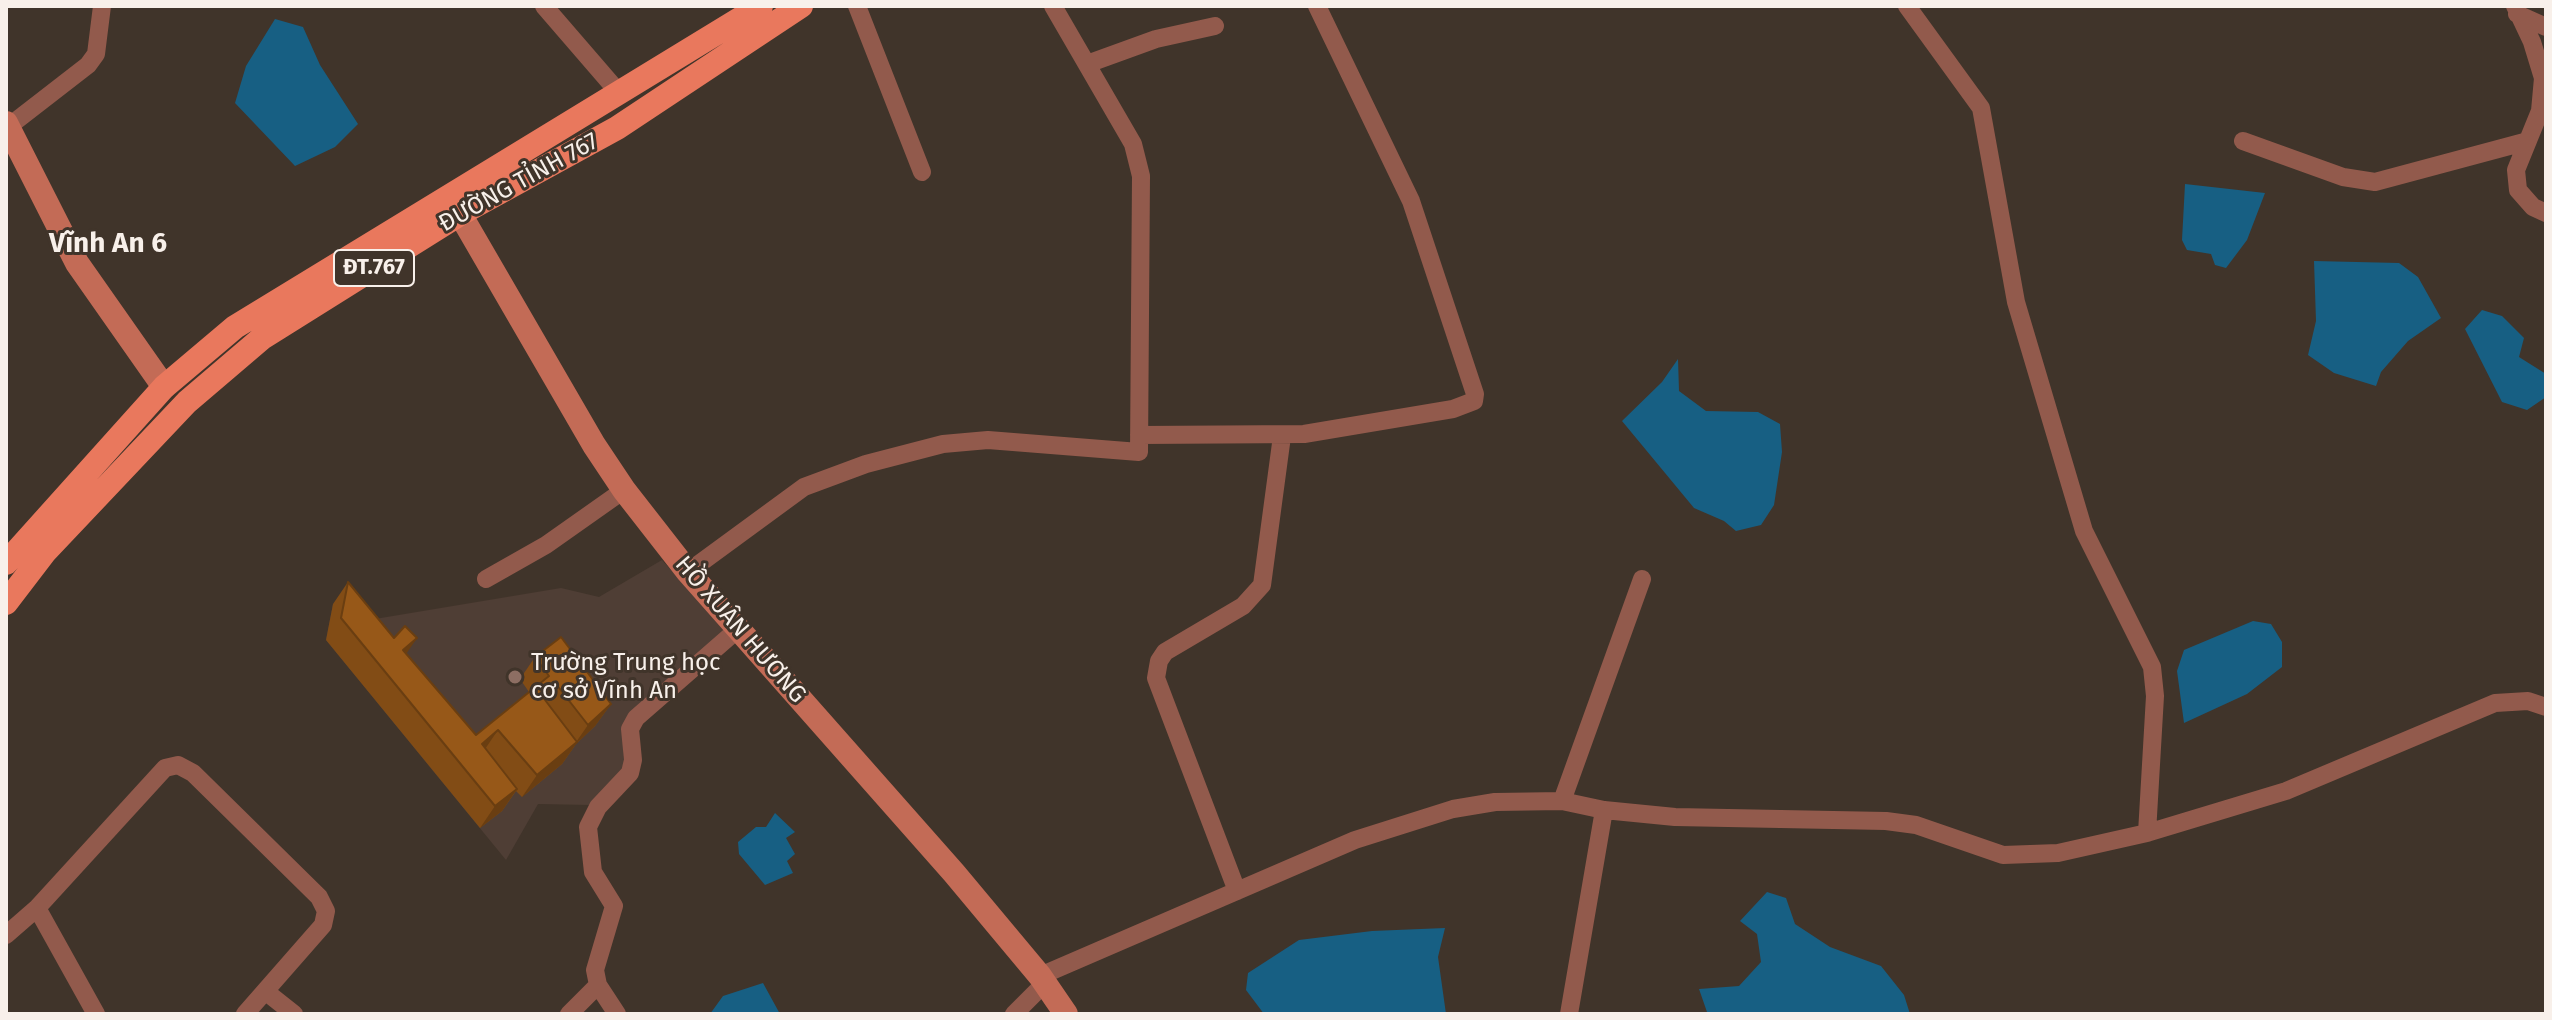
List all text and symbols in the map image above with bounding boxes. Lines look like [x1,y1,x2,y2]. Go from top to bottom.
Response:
street label: ĐƯỜNG TỈNH 767 [434,127,604,239]
district label: Vĩnh An 6 [49,227,167,261]
road number: ĐT.767 [334,250,414,286]
street label: HỒ XUÂN HƯƠNG [668,551,812,709]
place label: Trường Trung học cơ sở Vĩnh An [531,649,720,705]
marker: Trường Trung học cơ sở Vĩnh An [506,668,524,686]

